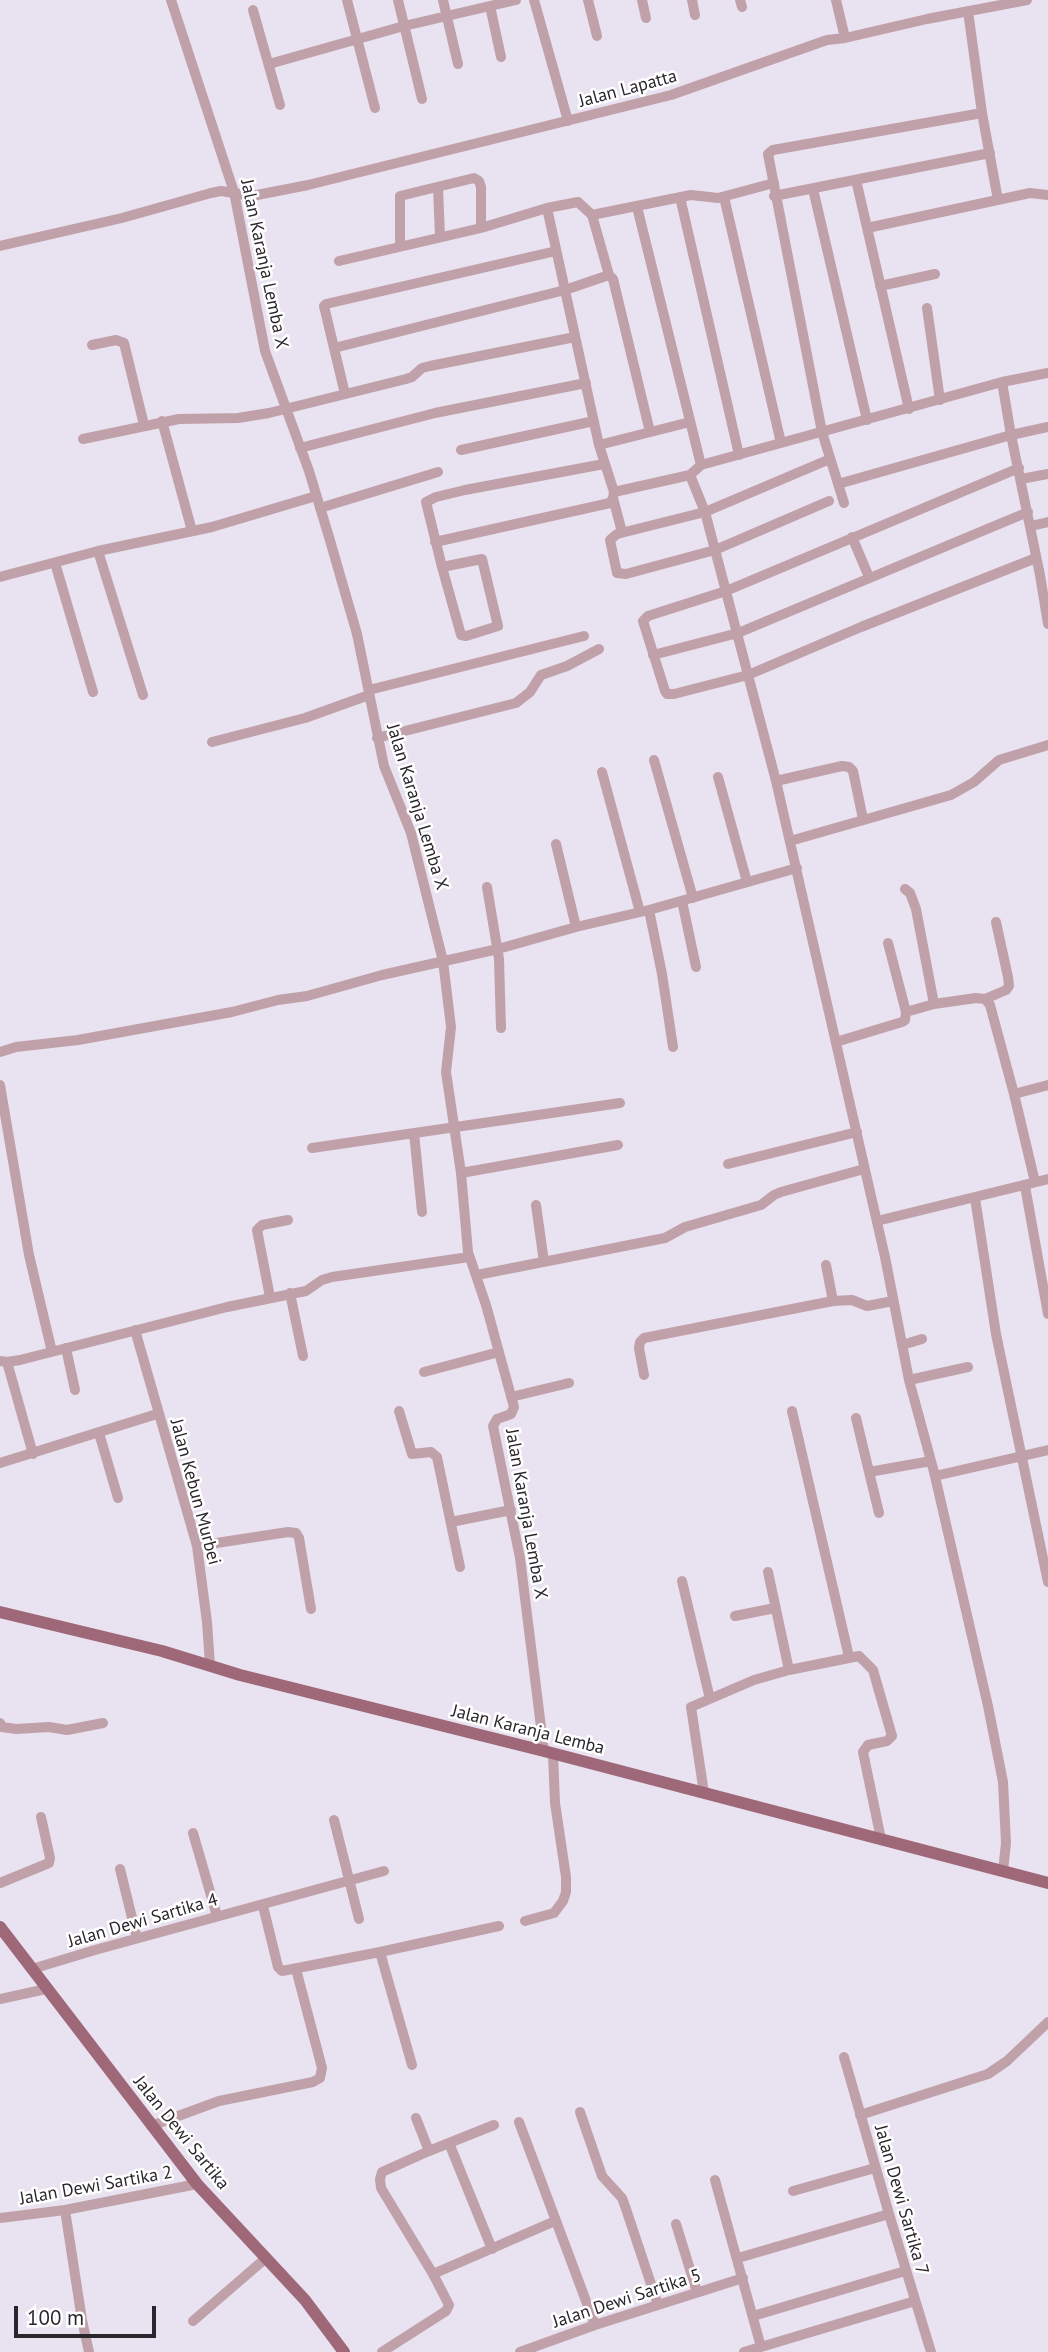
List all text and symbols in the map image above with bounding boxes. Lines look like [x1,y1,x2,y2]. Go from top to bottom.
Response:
street label: Jalan Lapatta [577,66,679,112]
street label: Jalan Karanja Lemba X [236,177,292,351]
street label: Jalan Karanja Lemba X [381,721,453,893]
street label: Jalan Kebun Murbei [165,1417,225,1567]
street label: Jalan Karanja Lemba X [500,1427,552,1601]
street label: Jalan Karanja Lemba [449,1701,607,1759]
street label: Jalan Dewi Sartika 4 [66,1889,220,1953]
street label: Jalan Dewi Sartika [128,2072,234,2194]
street label: Jalan Dewi Sartika 7 [869,2123,933,2277]
street label: Jalan Dewi Sartika 2 [18,2162,174,2210]
street label: Jalan Dewi Sartika 5 [550,2265,704,2333]
scale bar [18,2292,159,2336]
text: 100 m [27,2304,84,2331]

